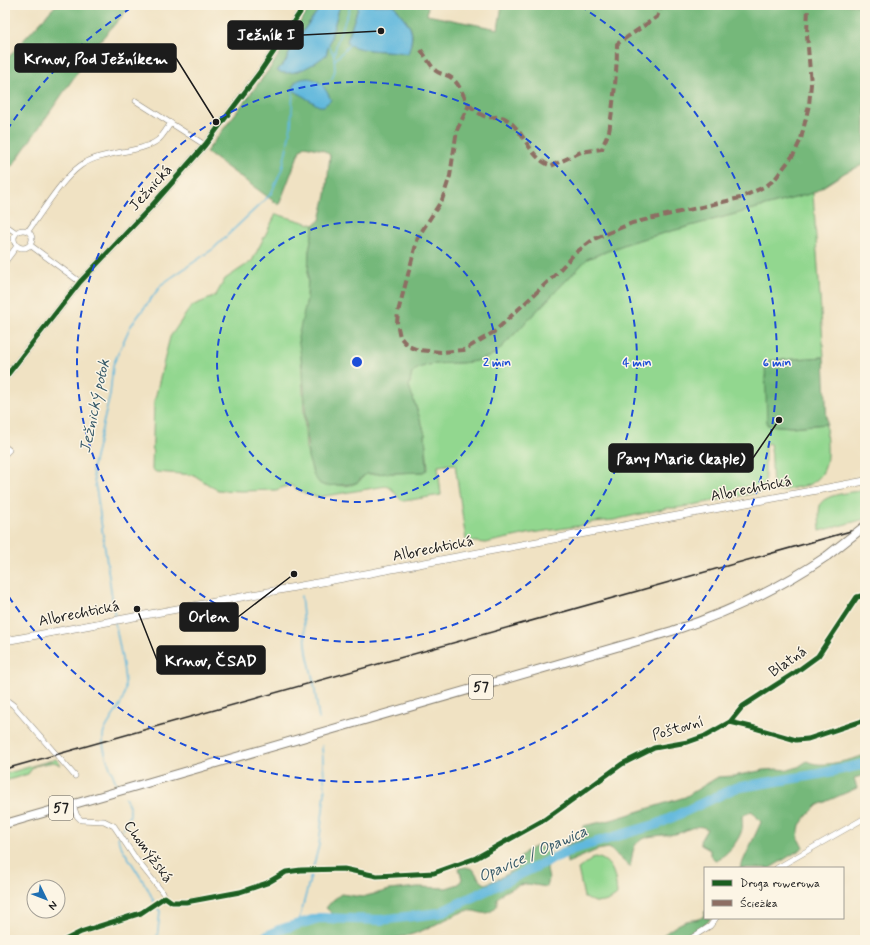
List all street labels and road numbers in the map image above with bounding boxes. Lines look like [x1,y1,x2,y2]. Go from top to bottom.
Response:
street label: Ježnická [125,161,177,215]
street label: Albrechtická [709,471,793,507]
street label: Albrechtická [391,531,475,567]
street label: Albrechtická [37,596,121,632]
street label: Blatná [765,642,811,682]
road number: 57 [469,675,493,699]
street label: Poštovní [650,712,706,746]
road number: 57 [49,796,73,820]
street label: Chomýžská [119,817,177,887]

